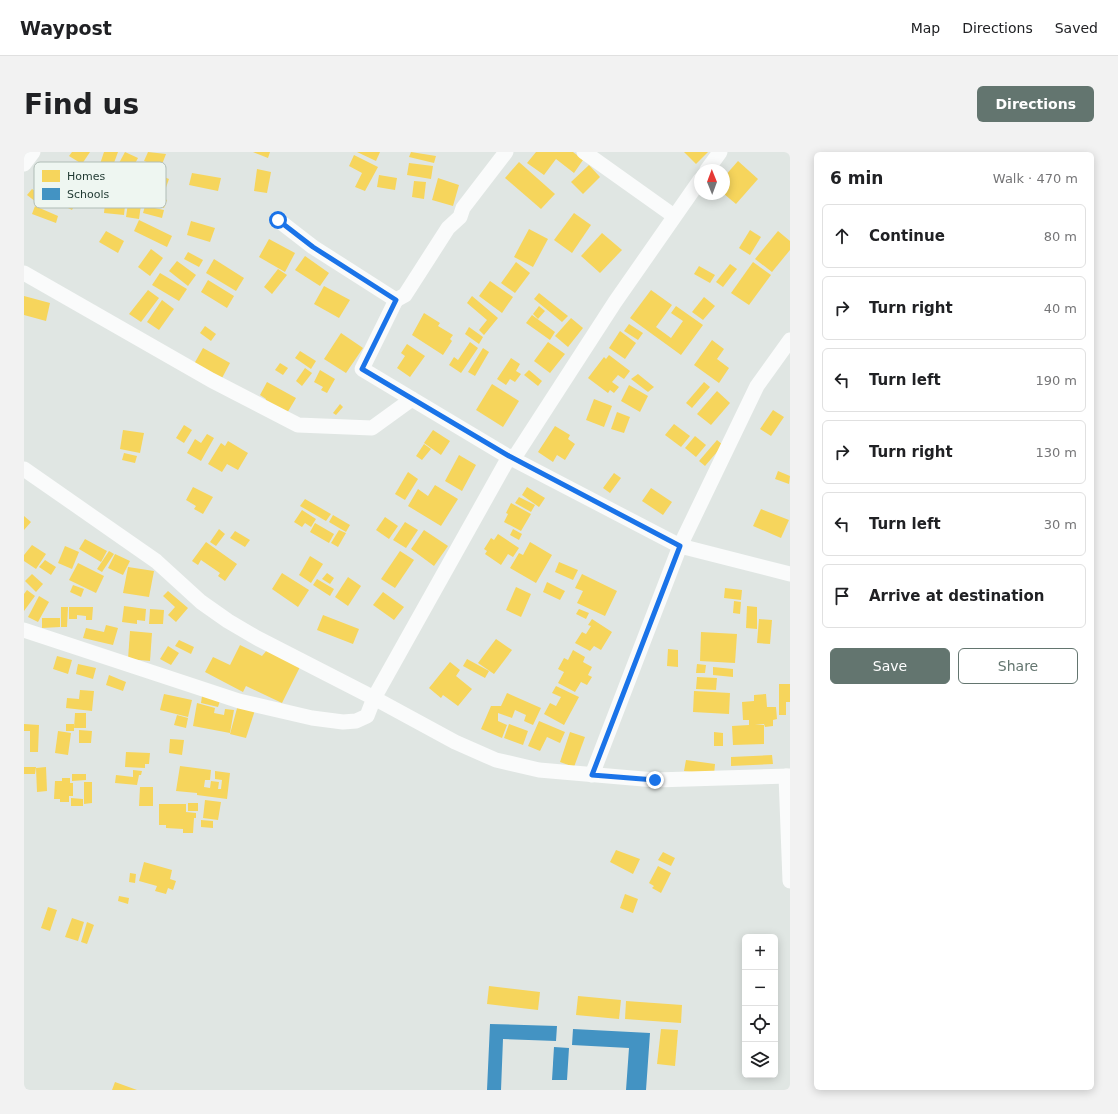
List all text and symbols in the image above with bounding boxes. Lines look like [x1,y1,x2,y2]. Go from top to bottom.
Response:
text: Waypost [20,17,112,39]
text: Map [911,20,940,36]
text: Directions [962,20,1033,36]
text: Saved [1055,20,1098,36]
button: Directions [977,86,1094,122]
text: Find us [24,88,139,121]
legend [34,162,166,208]
north arrow [694,164,730,200]
text: 6 min [830,168,883,188]
text: Homes [67,170,105,183]
text: Walk · 470 m [993,171,1078,186]
text: Schools [67,188,110,201]
route start [269,211,287,229]
icon: ahead [831,225,853,247]
text: Continue [869,227,945,245]
text: 80 m [1044,229,1077,244]
icon: right [831,297,853,319]
text: Turn right [869,299,953,317]
text: 40 m [1044,301,1077,316]
icon: left [831,369,853,391]
text: Turn left [869,371,941,389]
text: 190 m [1035,373,1077,388]
icon: right [831,441,853,463]
text: Turn right [869,443,953,461]
text: 130 m [1035,445,1077,460]
icon: left [831,513,853,535]
text: Turn left [869,515,941,533]
text: 30 m [1044,517,1077,532]
icon: arrive [831,585,853,607]
text: Arrive at destination [869,587,1044,605]
button: Save [830,648,950,684]
button: Share [958,648,1078,684]
route end [646,771,664,789]
map controls [742,934,778,1078]
button: + [742,934,778,970]
button: − [742,970,778,1006]
button: locate [742,1006,778,1042]
button: layers [742,1042,778,1078]

